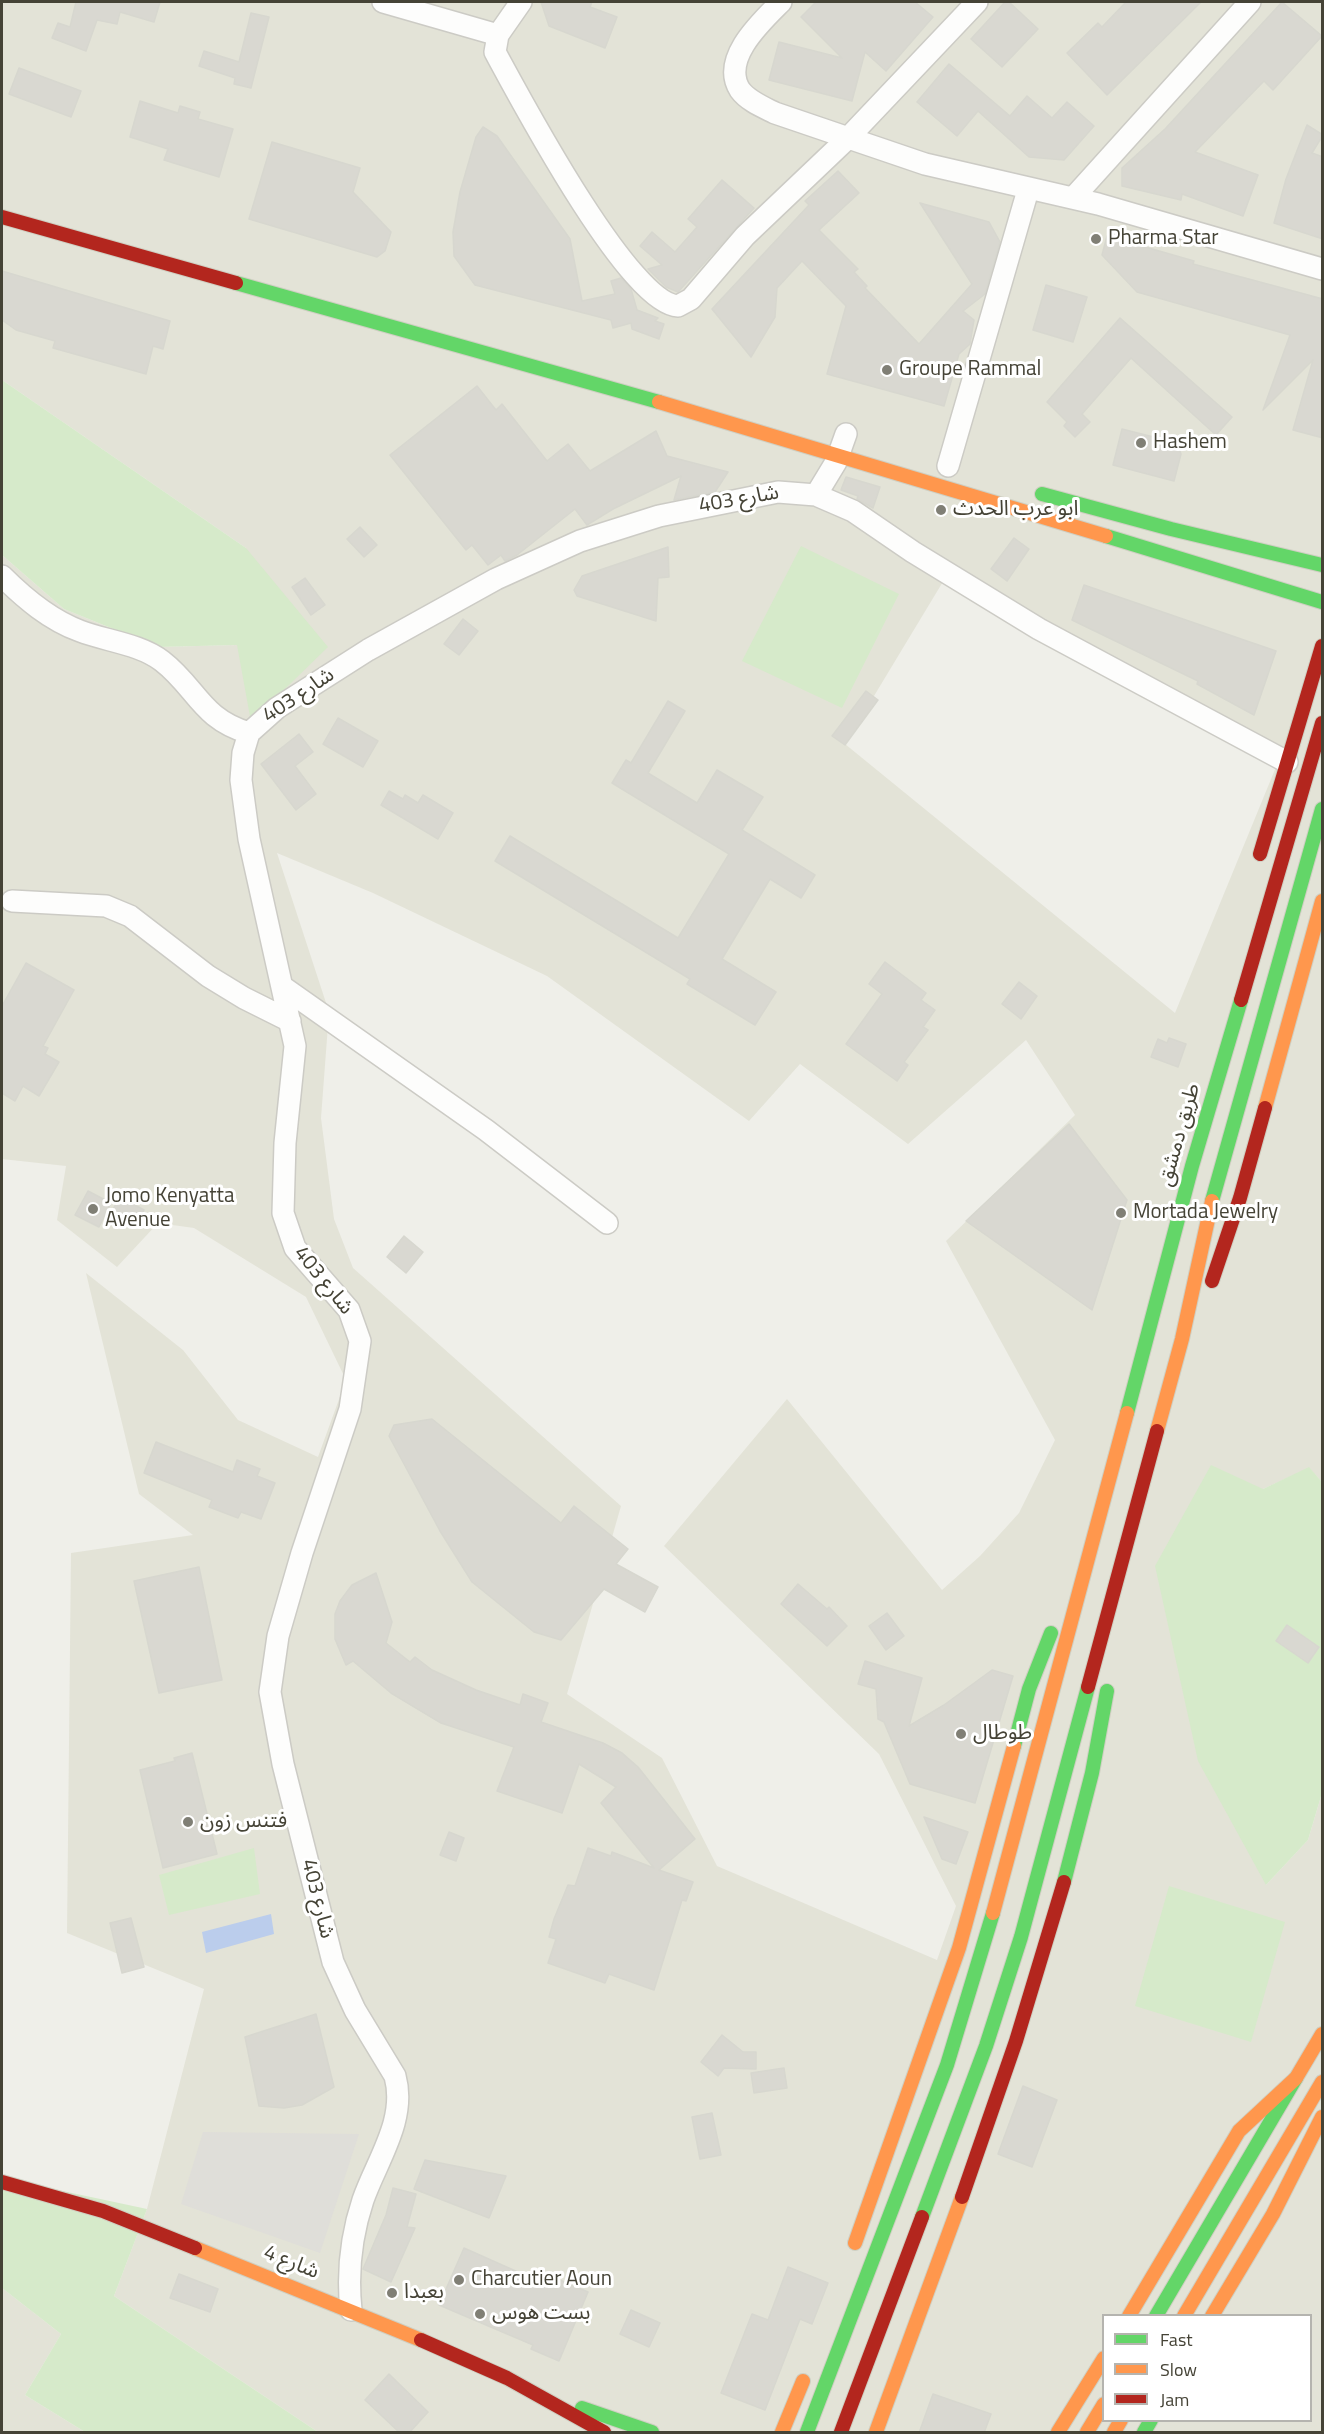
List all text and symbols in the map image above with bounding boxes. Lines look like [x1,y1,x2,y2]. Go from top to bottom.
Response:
place label: Pharma Star [1108,226,1219,252]
marker: Pharma Star [1089,232,1103,246]
place label: Groupe Rammal [899,357,1041,383]
marker: Groupe Rammal [880,363,894,377]
place label: Hashem [1153,430,1227,456]
marker: Hashem [1134,436,1148,450]
street label: شارع 403 [697,481,781,519]
place label: ابو عرب الحدث [953,497,1078,523]
marker: ابو عرب الحدث [934,503,948,517]
street label: شارع 403 [258,663,340,729]
street label: طريق دمشق [1153,1081,1207,1189]
place label: Jomo Kenyatta Avenue [105,1184,234,1234]
place label: Mortada Jewelry [1133,1200,1278,1226]
marker: Jomo Kenyatta Avenue [86,1202,100,1216]
marker: Mortada Jewelry [1114,1206,1128,1220]
street label: شارع 403 [288,1242,358,1320]
place label: طوطال [973,1721,1032,1747]
marker: طوطال [954,1727,968,1741]
place label: فتنس زون [200,1809,287,1835]
marker: فتنس زون [181,1815,195,1829]
street label: شارع 403 [295,1857,339,1941]
street label: شارع 4 [260,2241,322,2285]
place label: Charcutier Aoun [471,2267,612,2293]
marker: Charcutier Aoun [452,2273,466,2287]
place label: بعبدا [404,2280,444,2306]
marker: بعبدا [385,2286,399,2300]
place label: بست هوس [492,2301,590,2327]
marker: بست هوس [473,2307,487,2321]
legend [1102,2314,1312,2422]
text: Fast [1160,2326,1193,2353]
text: Slow [1160,2356,1197,2383]
text: Jam [1160,2386,1189,2413]

